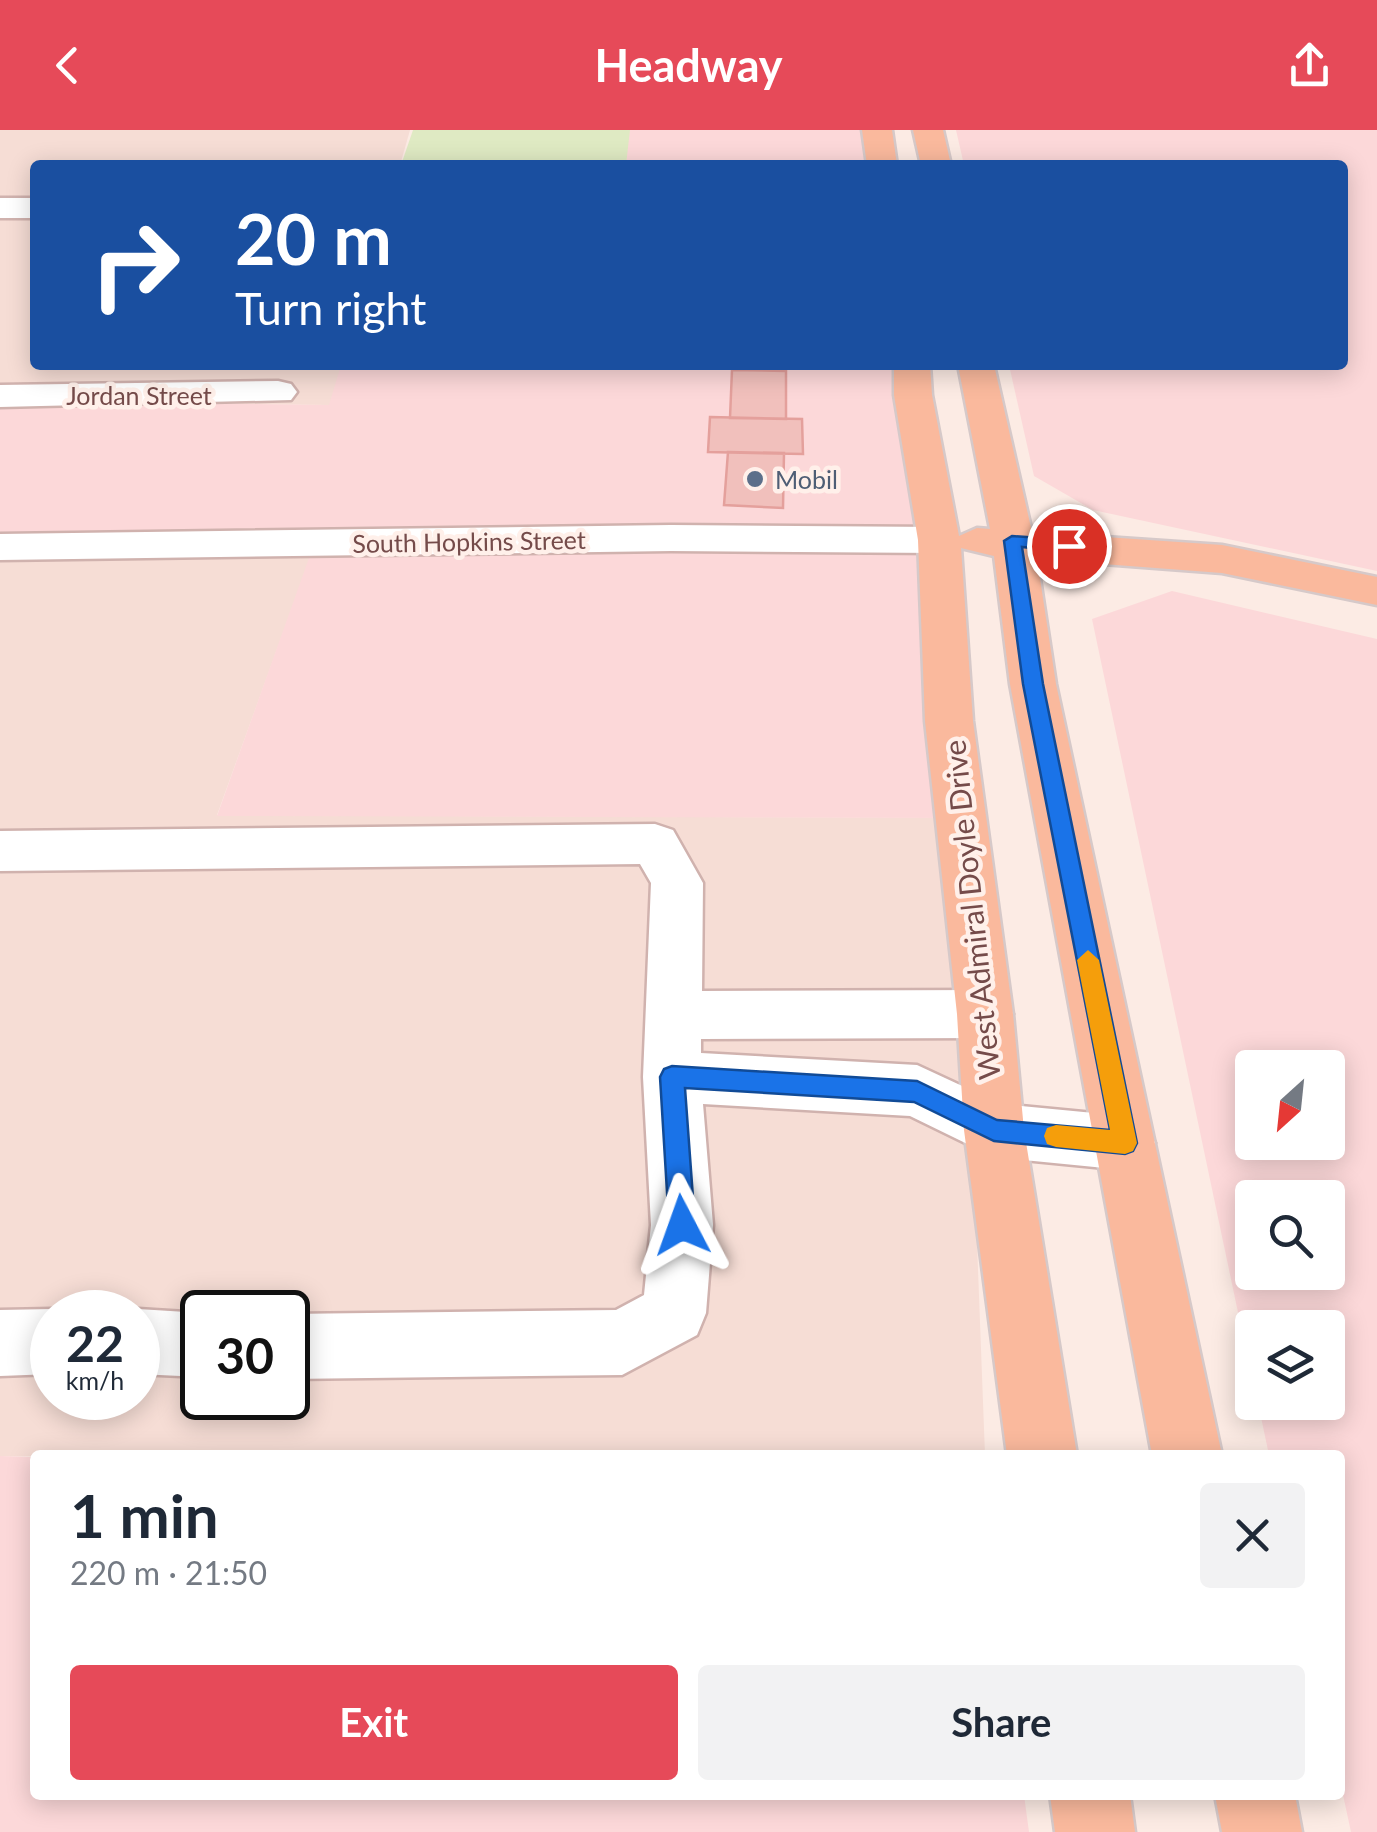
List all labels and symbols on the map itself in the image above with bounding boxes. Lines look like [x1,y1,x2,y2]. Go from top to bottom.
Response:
street label: Jordan Street [66,380,212,410]
place label: Mobil [775,464,838,494]
marker: Mobil [744,468,766,490]
pin [1027,504,1112,589]
street label: South Hopkins Street [352,524,586,558]
street label: West Admiral Doyle Drive [935,738,1007,1082]
north arrow [1235,1050,1345,1160]
position arrow [630,1173,734,1277]
speed limit sign: 30 [180,1290,310,1420]

